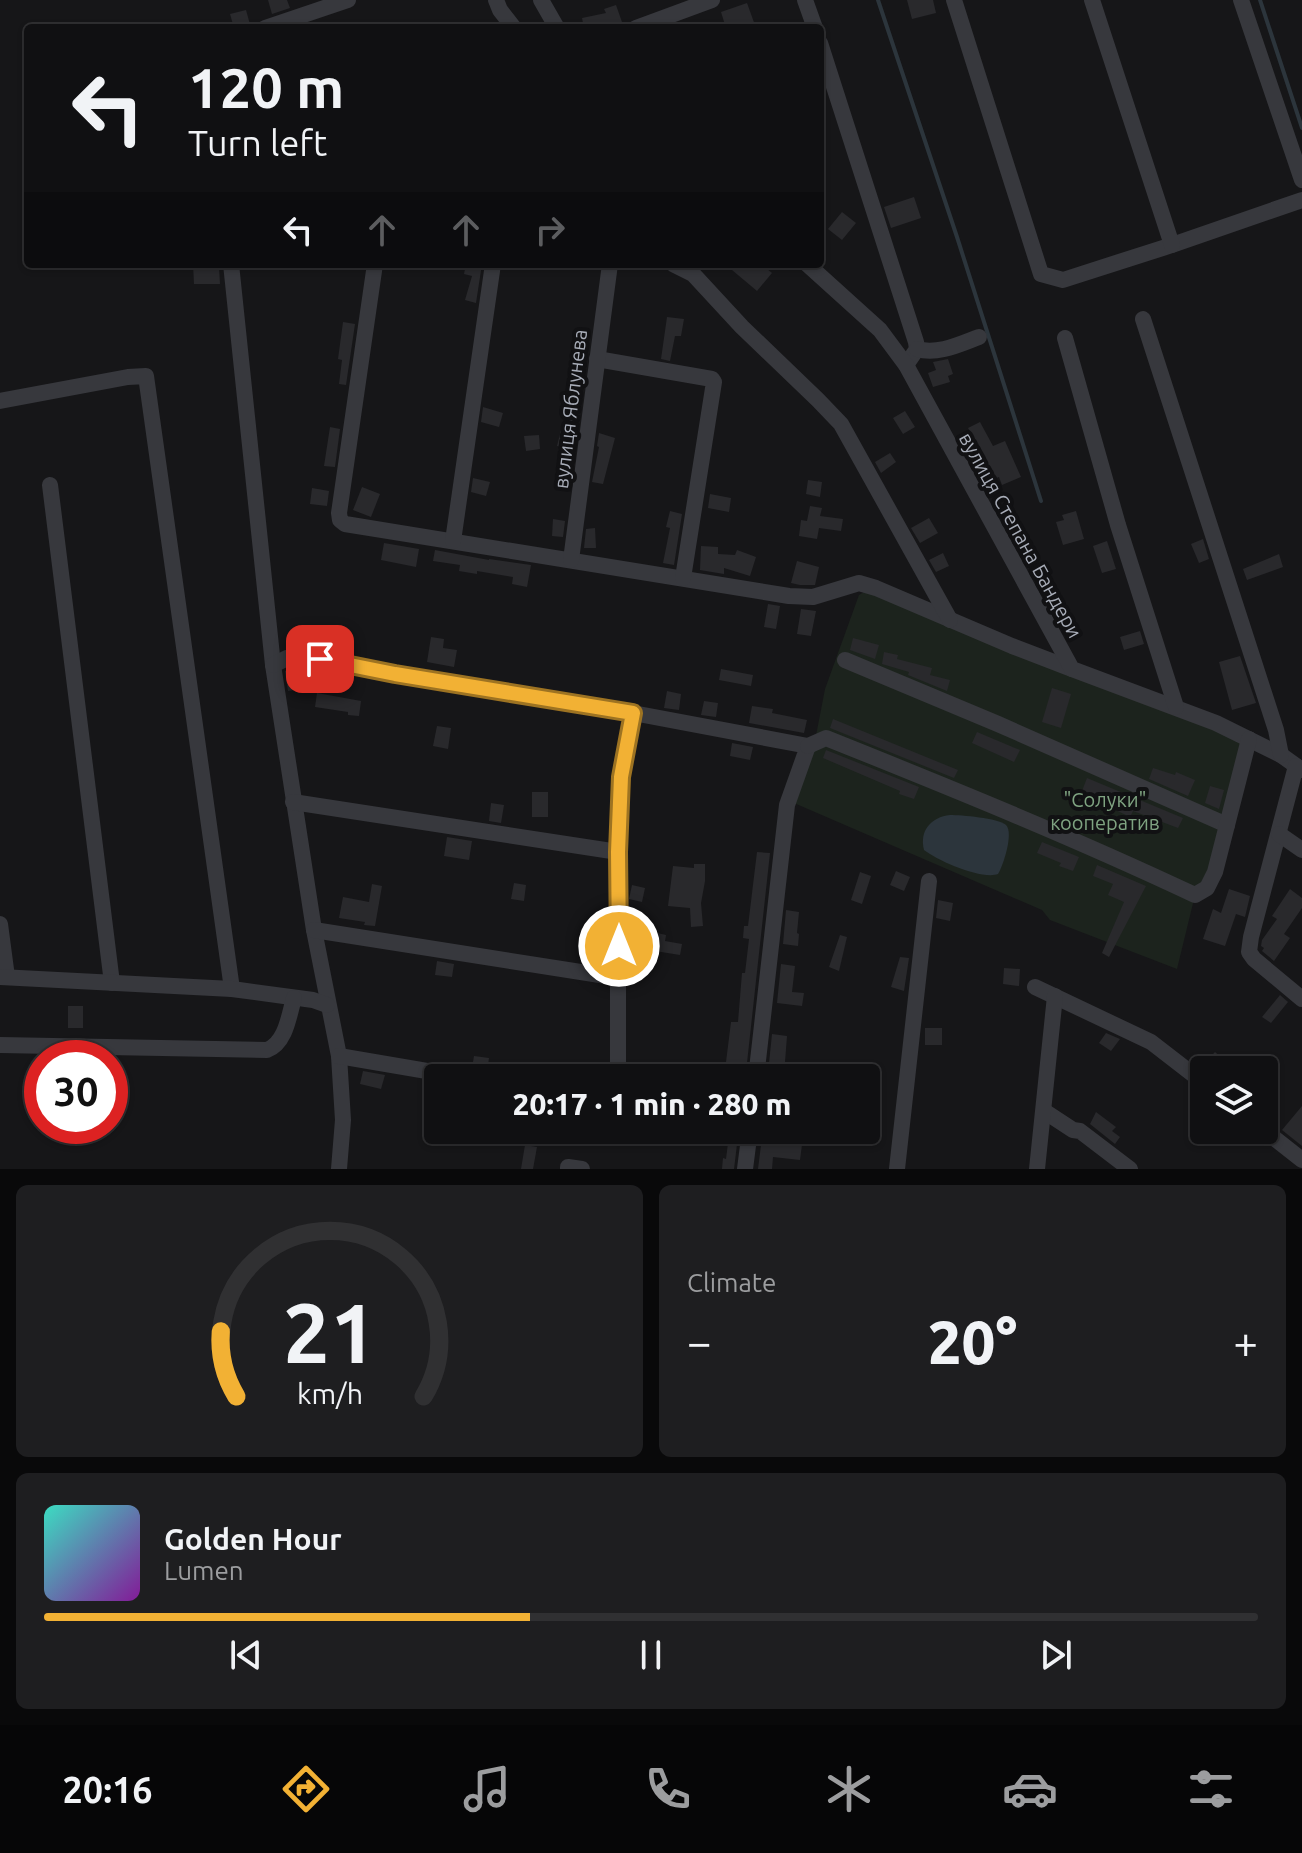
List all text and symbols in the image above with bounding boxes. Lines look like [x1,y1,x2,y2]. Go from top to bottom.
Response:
icon: left [56,56,160,160]
text: 120 m [188,56,344,119]
text: Turn left [188,122,327,163]
icon: left [276,208,320,252]
icon: ahead [360,208,404,252]
icon: ahead [444,208,488,252]
icon: right [528,208,572,252]
street label: вулиця Яблунева [549,328,591,490]
street label: вулиця Степана Бандери [955,428,1087,642]
pin [286,625,354,693]
icon: arrive [298,637,342,681]
park label: "Солуки" кооператив [1050,788,1160,834]
position arrow [577,904,661,988]
speed limit sign: 30 [24,1040,128,1144]
map controls [1190,1056,1278,1144]
button: layers [1190,1056,1278,1144]
text: 20:17 · 1 min · 280 m [513,1087,791,1121]
text: Climate [687,1268,776,1297]
text: 21 [283,1285,376,1379]
text: 20° [928,1308,1017,1375]
text: − [687,1317,712,1366]
text: + [1233,1317,1258,1366]
text: km/h [297,1377,363,1409]
text: Golden Hour [164,1522,342,1556]
text: Lumen [164,1556,244,1585]
icon: previous [224,1633,268,1677]
icon: pause [629,1633,673,1677]
icon: next [1034,1633,1078,1677]
icon: directions [278,1761,334,1817]
icon: music [459,1761,515,1817]
icon: phone [640,1761,696,1817]
icon: climate [821,1761,877,1817]
icon: car [1002,1761,1058,1817]
icon: filters [1183,1761,1239,1817]
text: 20:16 [63,1769,153,1810]

